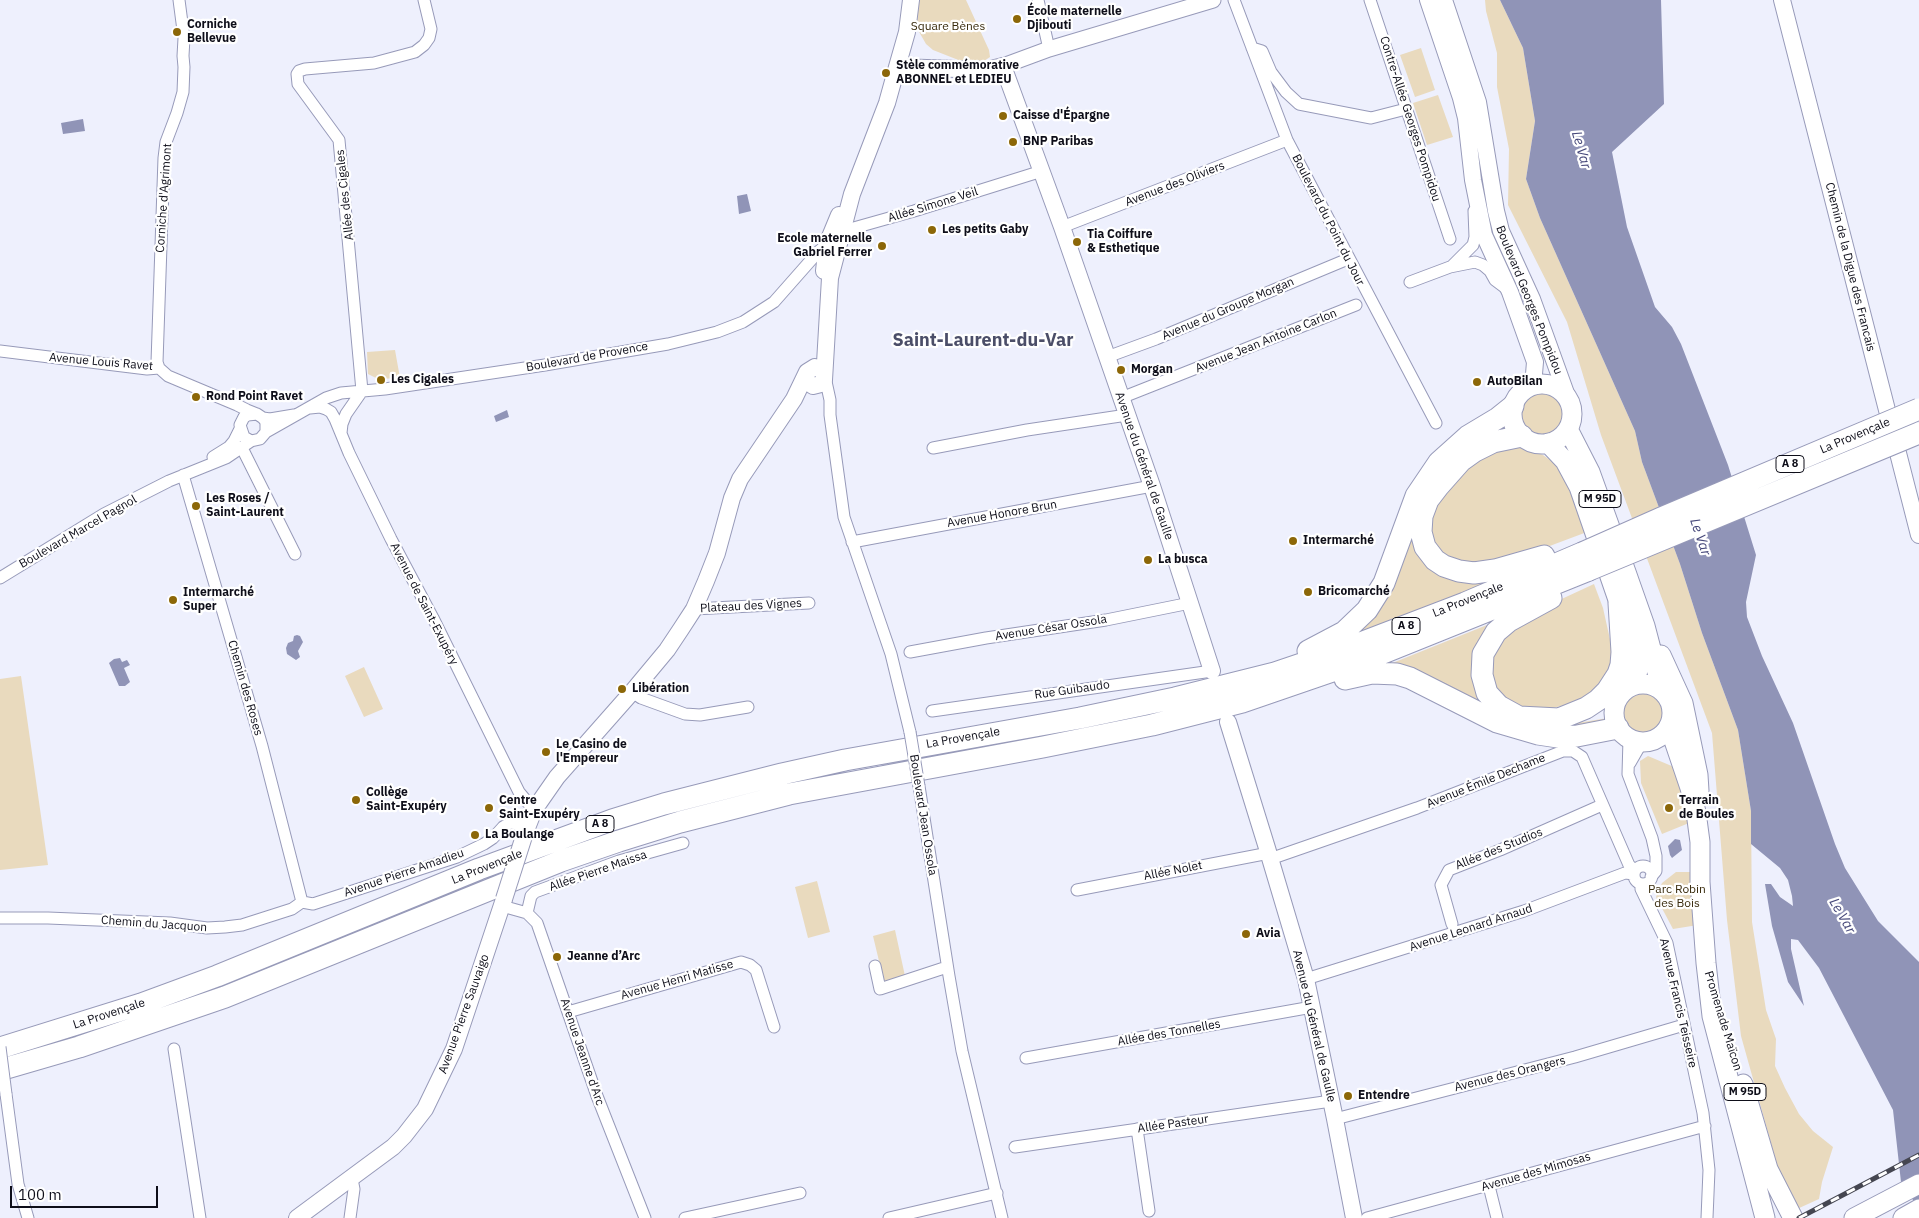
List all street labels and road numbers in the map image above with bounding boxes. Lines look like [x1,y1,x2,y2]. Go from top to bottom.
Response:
street label: Contre-Allée Georges Pompidou [1376,35,1444,203]
street label: Corniche d'Agrimont [153,143,175,253]
street label: Allée des Cigales [333,149,357,241]
street label: Boulevard du Point du Jour [1289,152,1367,288]
street label: Avenue des Oliviers [1123,158,1227,210]
street label: Chemin de la Digue des Francais [1822,181,1878,353]
street label: Allée Simone Veil [886,184,980,226]
street label: Boulevard Georges Pompidou [1492,223,1566,377]
street label: Avenue du Groupe Morgan [1160,275,1296,343]
street label: Avenue Jean Antoine Carlon [1193,306,1339,376]
street label: Boulevard de Provence [525,339,649,375]
street label: Avenue Louis Ravet [48,350,154,374]
street label: Avenue du Général de Gaulle [1112,390,1176,542]
street label: La Provençale [1818,415,1892,457]
road number: A 8 [1776,456,1804,472]
road number: M 95D [1579,490,1621,508]
street label: Boulevard Marcel Pagnol [17,492,139,572]
street label: Avenue Honore Brun [946,497,1058,531]
street label: Avenue de Saint-Exupéry [387,541,461,667]
street label: La Provençale [1431,579,1505,621]
street label: Plateau des Vignes [700,596,802,616]
street label: Avenue César Ossola [994,612,1108,644]
road number: A 8 [1392,618,1420,634]
street label: Chemin des Roses [224,639,266,737]
street label: Rue Guibaudo [1033,678,1111,702]
street label: La Provençale [925,724,1001,752]
street label: Avenue Émile Dechame [1424,751,1548,811]
street label: Boulevard Jean Ossola [906,753,940,877]
road number: A 8 [586,816,614,832]
street label: Allée des Studios [1453,825,1545,873]
street label: Avenue Pierre Amadieu [342,846,466,900]
street label: La Provençale [450,846,524,888]
street label: Allée Pierre Maissa [547,848,649,894]
street label: Allée Nolet [1142,858,1204,884]
street label: Avenue Leonard Arnaud [1408,901,1534,955]
street label: Chemin du Jacquon [100,913,208,935]
street label: Avenue Francis Teisseire [1656,937,1700,1069]
street label: Avenue du Général de Gaulle [1289,949,1339,1103]
street label: Avenue Pierre Sauvaigo [436,952,492,1076]
street label: Avenue Henri Matisse [619,957,735,1003]
street label: Promenade Maïcon [1701,969,1745,1073]
street label: La Provençale [71,996,147,1032]
street label: Avenue Jeanne d'Arc [557,997,607,1107]
street label: Allée des Tonnelles [1116,1017,1222,1049]
street label: Avenue des Orangers [1453,1053,1567,1095]
road number: M 95D [1724,1084,1766,1100]
street label: Allée Pasteur [1137,1112,1209,1136]
street label: Avenue des Mimosas [1480,1149,1592,1195]

